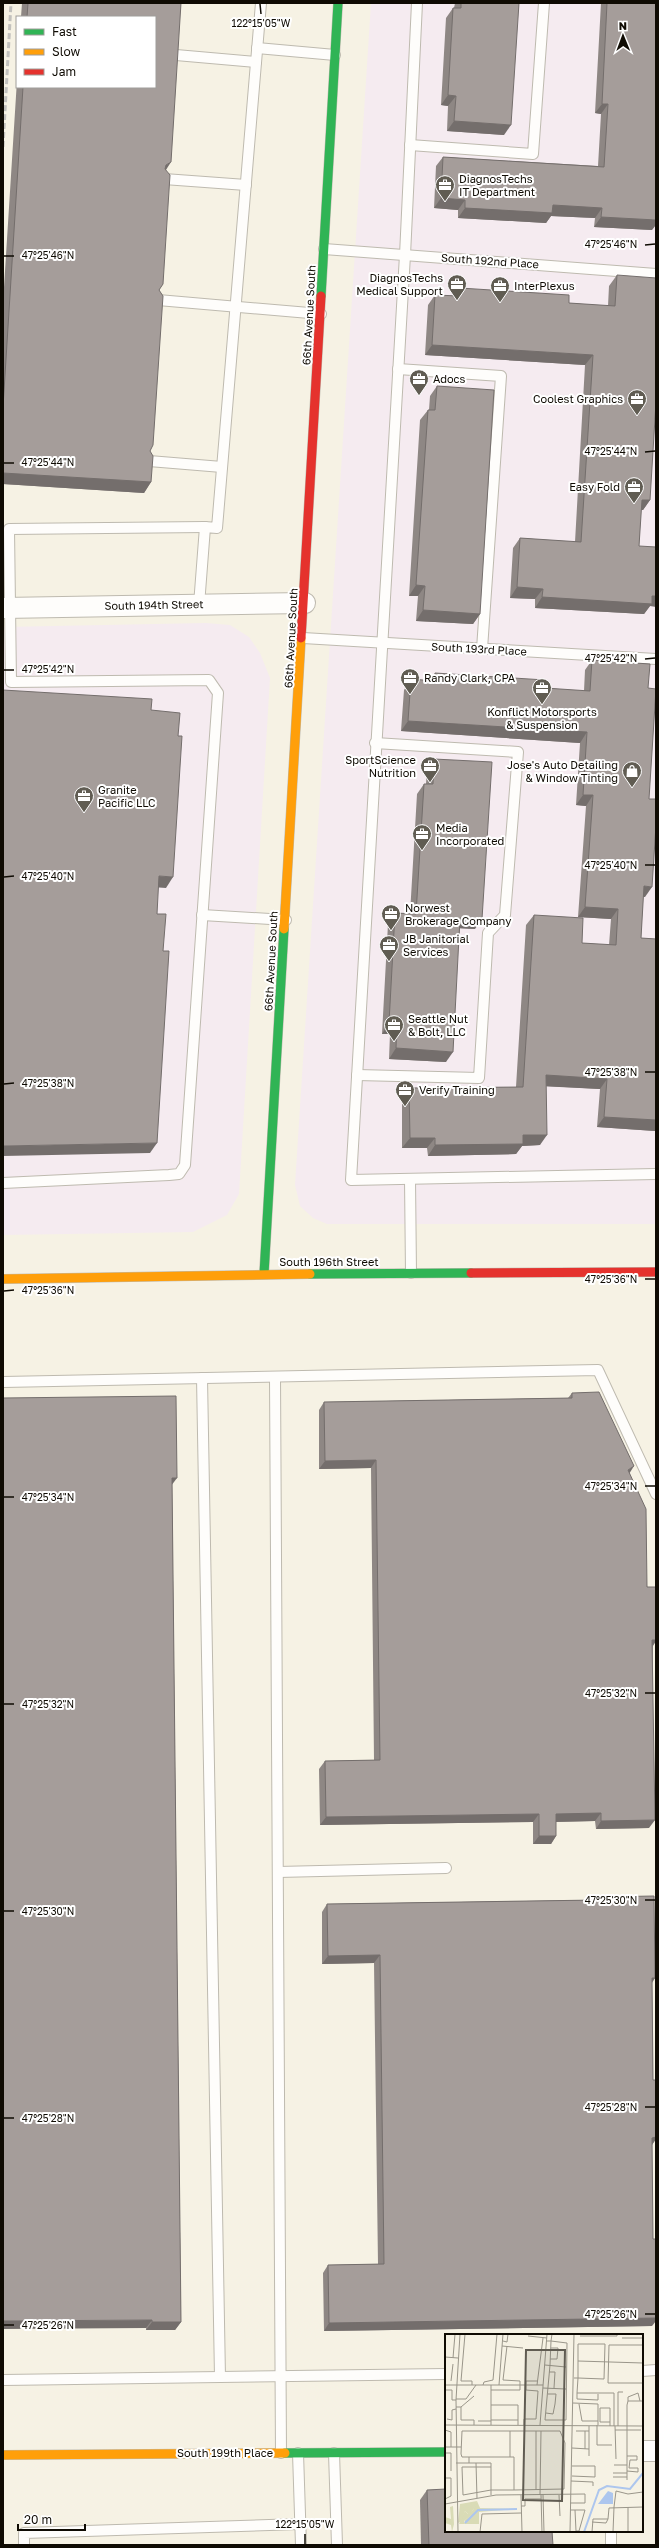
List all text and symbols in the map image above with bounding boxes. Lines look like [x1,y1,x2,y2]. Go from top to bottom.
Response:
legend [16,16,156,88]
north arrow [603,16,643,56]
text: 122°15'05"W [232,17,291,29]
text: N [619,19,627,32]
text: Fast [52,24,77,39]
text: Slow [52,44,80,59]
text: Jam [52,64,76,79]
place label: DiagnosTechs IT Department [459,172,535,198]
office icon: DiagnosTechs IT Department [434,174,456,202]
text: 47°25'46"N [585,238,637,250]
text: 47°25'46"N [22,249,74,261]
street label: South 192nd Place [441,251,539,270]
street label: 66th Avenue South [299,265,318,365]
place label: DiagnosTechs Medical Support [356,271,443,297]
office icon: DiagnosTechs Medical Support [446,273,468,301]
office icon: InterPlexus [489,275,511,303]
place label: InterPlexus [514,279,575,292]
office icon: Adocs [408,368,430,396]
place label: Adocs [433,372,466,385]
office icon: Coolest Graphics [626,388,648,416]
place label: Coolest Graphics [533,392,623,405]
text: 47°25'44"N [585,445,637,457]
text: 47°25'44"N [22,456,74,468]
office icon: Easy Fold [623,476,645,504]
place label: Easy Fold [569,480,620,493]
street label: 66th Avenue South [281,588,300,688]
street label: South 194th Street [104,597,204,612]
street label: South 193rd Place [431,640,527,657]
text: 47°25'42"N [585,652,637,664]
text: 47°25'42"N [22,663,74,675]
office icon: Randy Clark, CPA [399,667,421,695]
place label: Randy Clark, CPA [424,671,516,684]
office icon: Konflict Motorsports & Suspension [531,677,553,705]
place label: Konflict Motorsports & Suspension [487,705,597,731]
place label: SportScience Nutrition [345,753,416,779]
office icon: SportScience Nutrition [419,755,441,783]
place label: Jose's Auto Detailing & Window Tinting [507,758,618,784]
shop icon: Jose's Auto Detailing & Window Tinting [621,760,643,788]
place label: Granite Pacific LLC [98,783,156,809]
office icon: Granite Pacific LLC [73,785,95,813]
place label: Media Incorporated [436,821,504,847]
office icon: Media Incorporated [411,823,433,851]
text: 47°25'40"N [585,859,637,871]
text: 47°25'40"N [22,870,74,882]
place label: Norwest Brokerage Company [405,901,511,927]
office icon: Norwest Brokerage Company [380,903,402,931]
street label: 66th Avenue South [261,911,280,1011]
place label: JB Janitorial Services [403,932,470,958]
office icon: JB Janitorial Services [378,934,400,962]
place label: Seattle Nut & Bolt, LLC [408,1012,468,1038]
office icon: Seattle Nut & Bolt, LLC [383,1014,405,1042]
text: 47°25'38"N [585,1066,637,1078]
text: 47°25'38"N [22,1077,74,1089]
office icon: Verify Training [394,1079,416,1107]
place label: Verify Training [419,1083,495,1096]
street label: South 196th Street [279,1255,379,1268]
text: 47°25'36"N [585,1273,637,1285]
text: 47°25'36"N [22,1284,74,1296]
text: 47°25'34"N [585,1480,637,1492]
text: 47°25'34"N [22,1491,74,1503]
text: 47°25'32"N [585,1687,637,1699]
text: 47°25'32"N [22,1698,74,1710]
text: 47°25'30"N [585,1894,637,1906]
text: 47°25'30"N [22,1905,74,1917]
text: 47°25'28"N [585,2101,637,2113]
text: 47°25'28"N [22,2112,74,2124]
text: 47°25'26"N [585,2308,637,2320]
text: 47°25'26"N [22,2319,74,2331]
inset map [445,2334,643,2532]
street label: South 199th Place [177,2446,273,2459]
scale bar [18,2506,85,2532]
text: 20 m [24,2512,52,2527]
text: 122°15'05"W [276,2518,335,2530]

